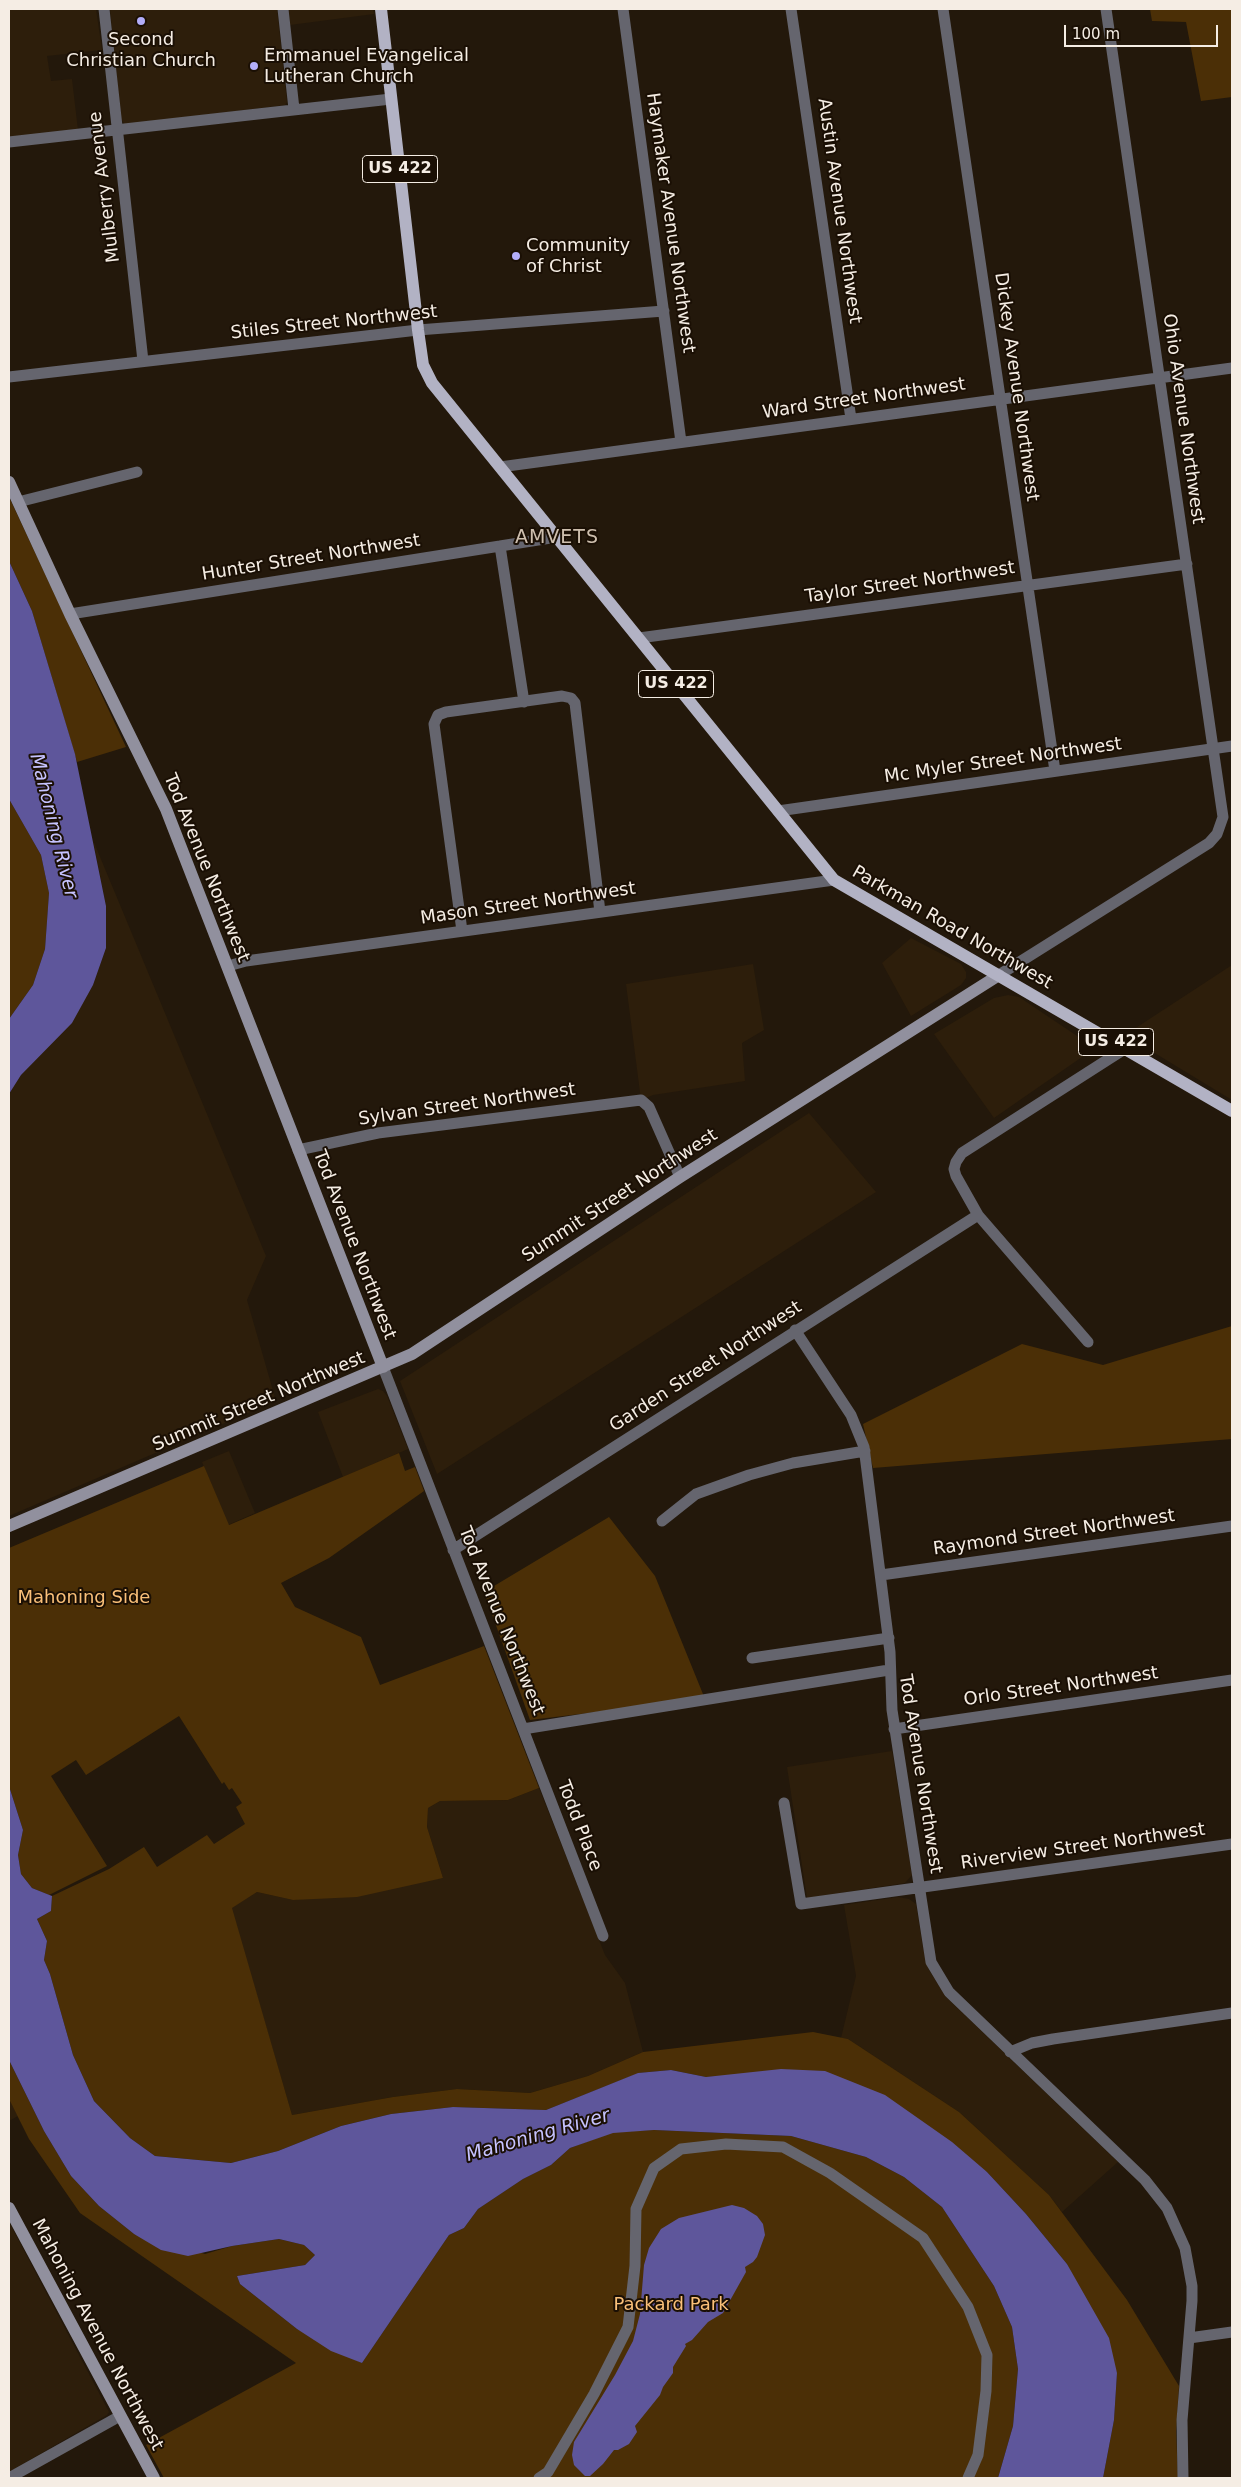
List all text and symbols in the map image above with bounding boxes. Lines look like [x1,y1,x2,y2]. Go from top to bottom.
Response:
marker: Second Christian Church [135,15,147,27]
scale bar [1066,15,1220,47]
text: 100 m [1072,25,1120,43]
place label: Second Christian Church [66,29,216,72]
place label: Emmanuel Evangelical Lutheran Church [264,45,469,88]
marker: Emmanuel Evangelical Lutheran Church [248,60,260,72]
street label: Haymaker Avenue Northwest [641,91,699,355]
street label: Austin Avenue Northwest [812,97,866,325]
street label: Mulberry Avenue [85,110,125,264]
road number: US 422 [362,156,438,182]
place label: Community of Christ [526,235,630,278]
marker: Community of Christ [510,250,522,262]
street label: Dickey Avenue Northwest [989,271,1043,503]
street label: Stiles Street Northwest [230,301,438,345]
street label: Ohio Avenue Northwest [1158,312,1208,526]
street label: Ward Street Northwest [761,374,967,424]
district label: AMVETS [514,527,600,549]
street label: Hunter Street Northwest [200,530,422,586]
street label: Taylor Street Northwest [804,558,1016,608]
road number: US 422 [638,671,714,698]
street label: Mc Myler Street Northwest [883,734,1123,788]
water label: Mahoning River [24,751,82,901]
street label: Tod Avenue Northwest [158,771,254,965]
street label: Parkman Road Northwest [848,862,1056,994]
street label: Mason Street Northwest [419,878,637,930]
road number: US 422 [1078,1028,1154,1056]
street label: Sylvan Street Northwest [357,1079,577,1131]
street label: Summit Street Northwest [518,1125,722,1267]
street label: Tod Avenue Northwest [308,1147,400,1343]
street label: Garden Street Northwest [606,1297,806,1437]
street label: Summit Street Northwest [150,1347,368,1457]
street label: Raymond Street Northwest [932,1505,1176,1561]
street label: Tod Avenue Northwest [453,1524,549,1718]
park label: Mahoning Side [18,1587,150,1609]
street label: Orlo Street Northwest [962,1663,1160,1711]
street label: Tod Avenue Northwest [894,1673,946,1875]
street label: Todd Place [552,1778,606,1874]
street label: Riverview Street Northwest [959,1819,1207,1875]
water label: Mahoning River [464,2105,612,2167]
street label: Mahoning Avenue Northwest [27,2216,167,2454]
park label: Packard Park [613,2294,729,2316]

